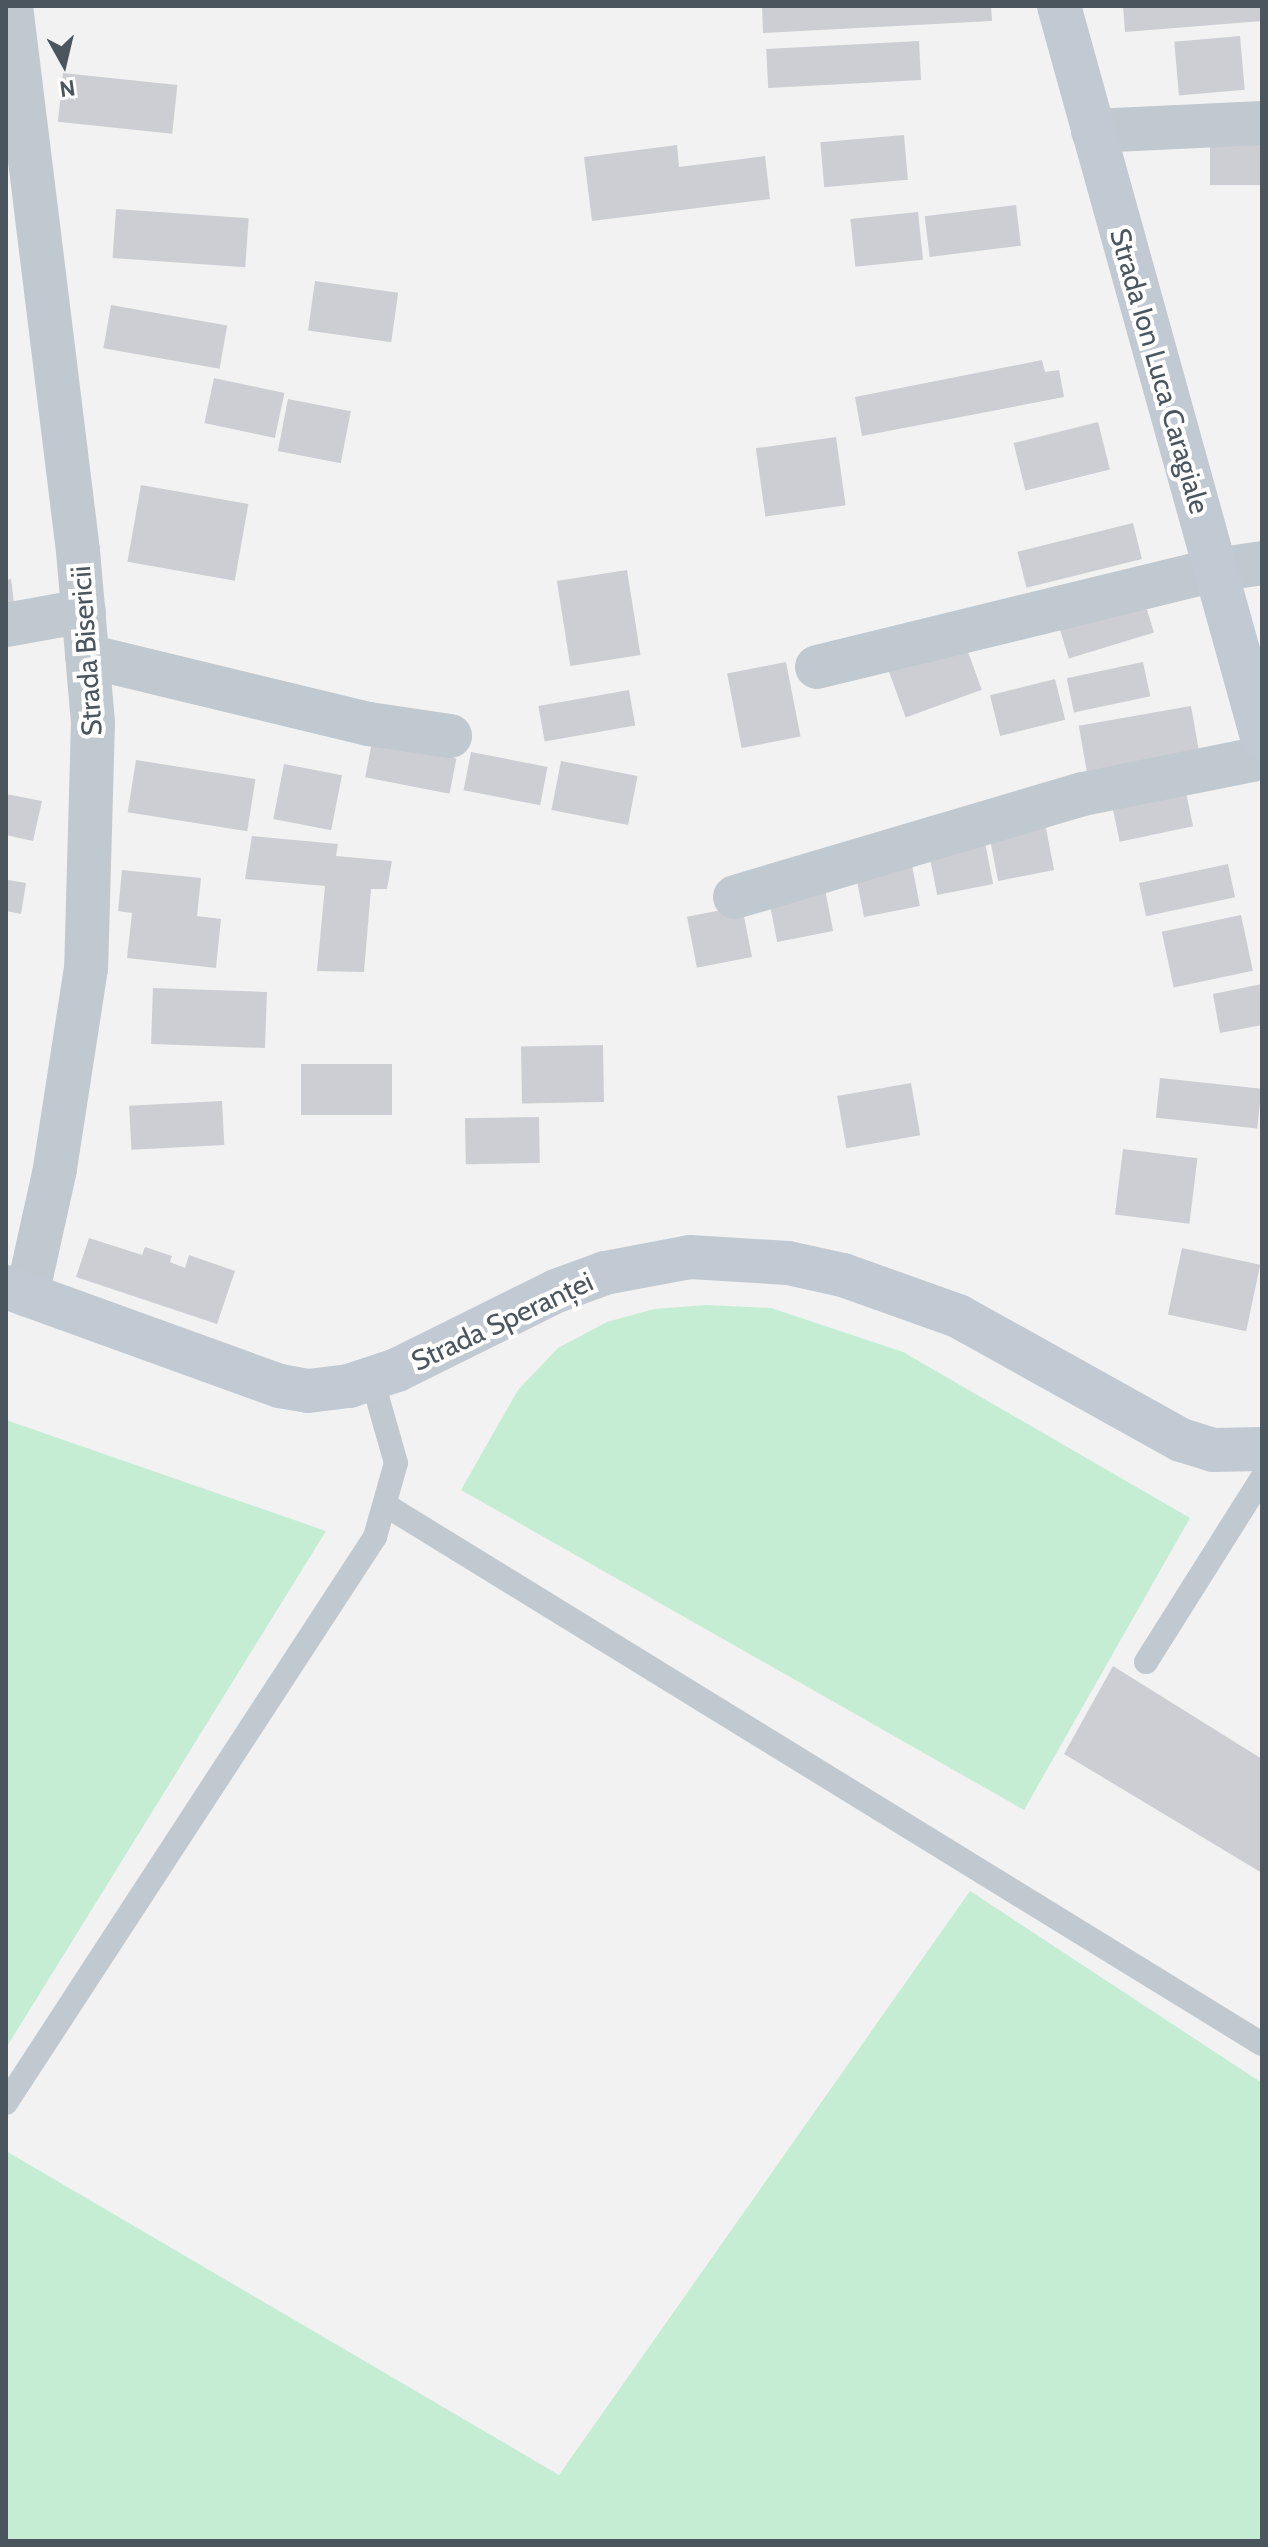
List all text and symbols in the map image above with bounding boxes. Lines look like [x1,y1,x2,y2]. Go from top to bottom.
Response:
north arrow [24,24,104,104]
text: N [58,74,77,103]
street label: Strada Ion Luca Caragiale [1103,224,1217,518]
street label: Strada Bisericii [63,565,109,737]
street label: Strada Speranței [406,1264,598,1378]

